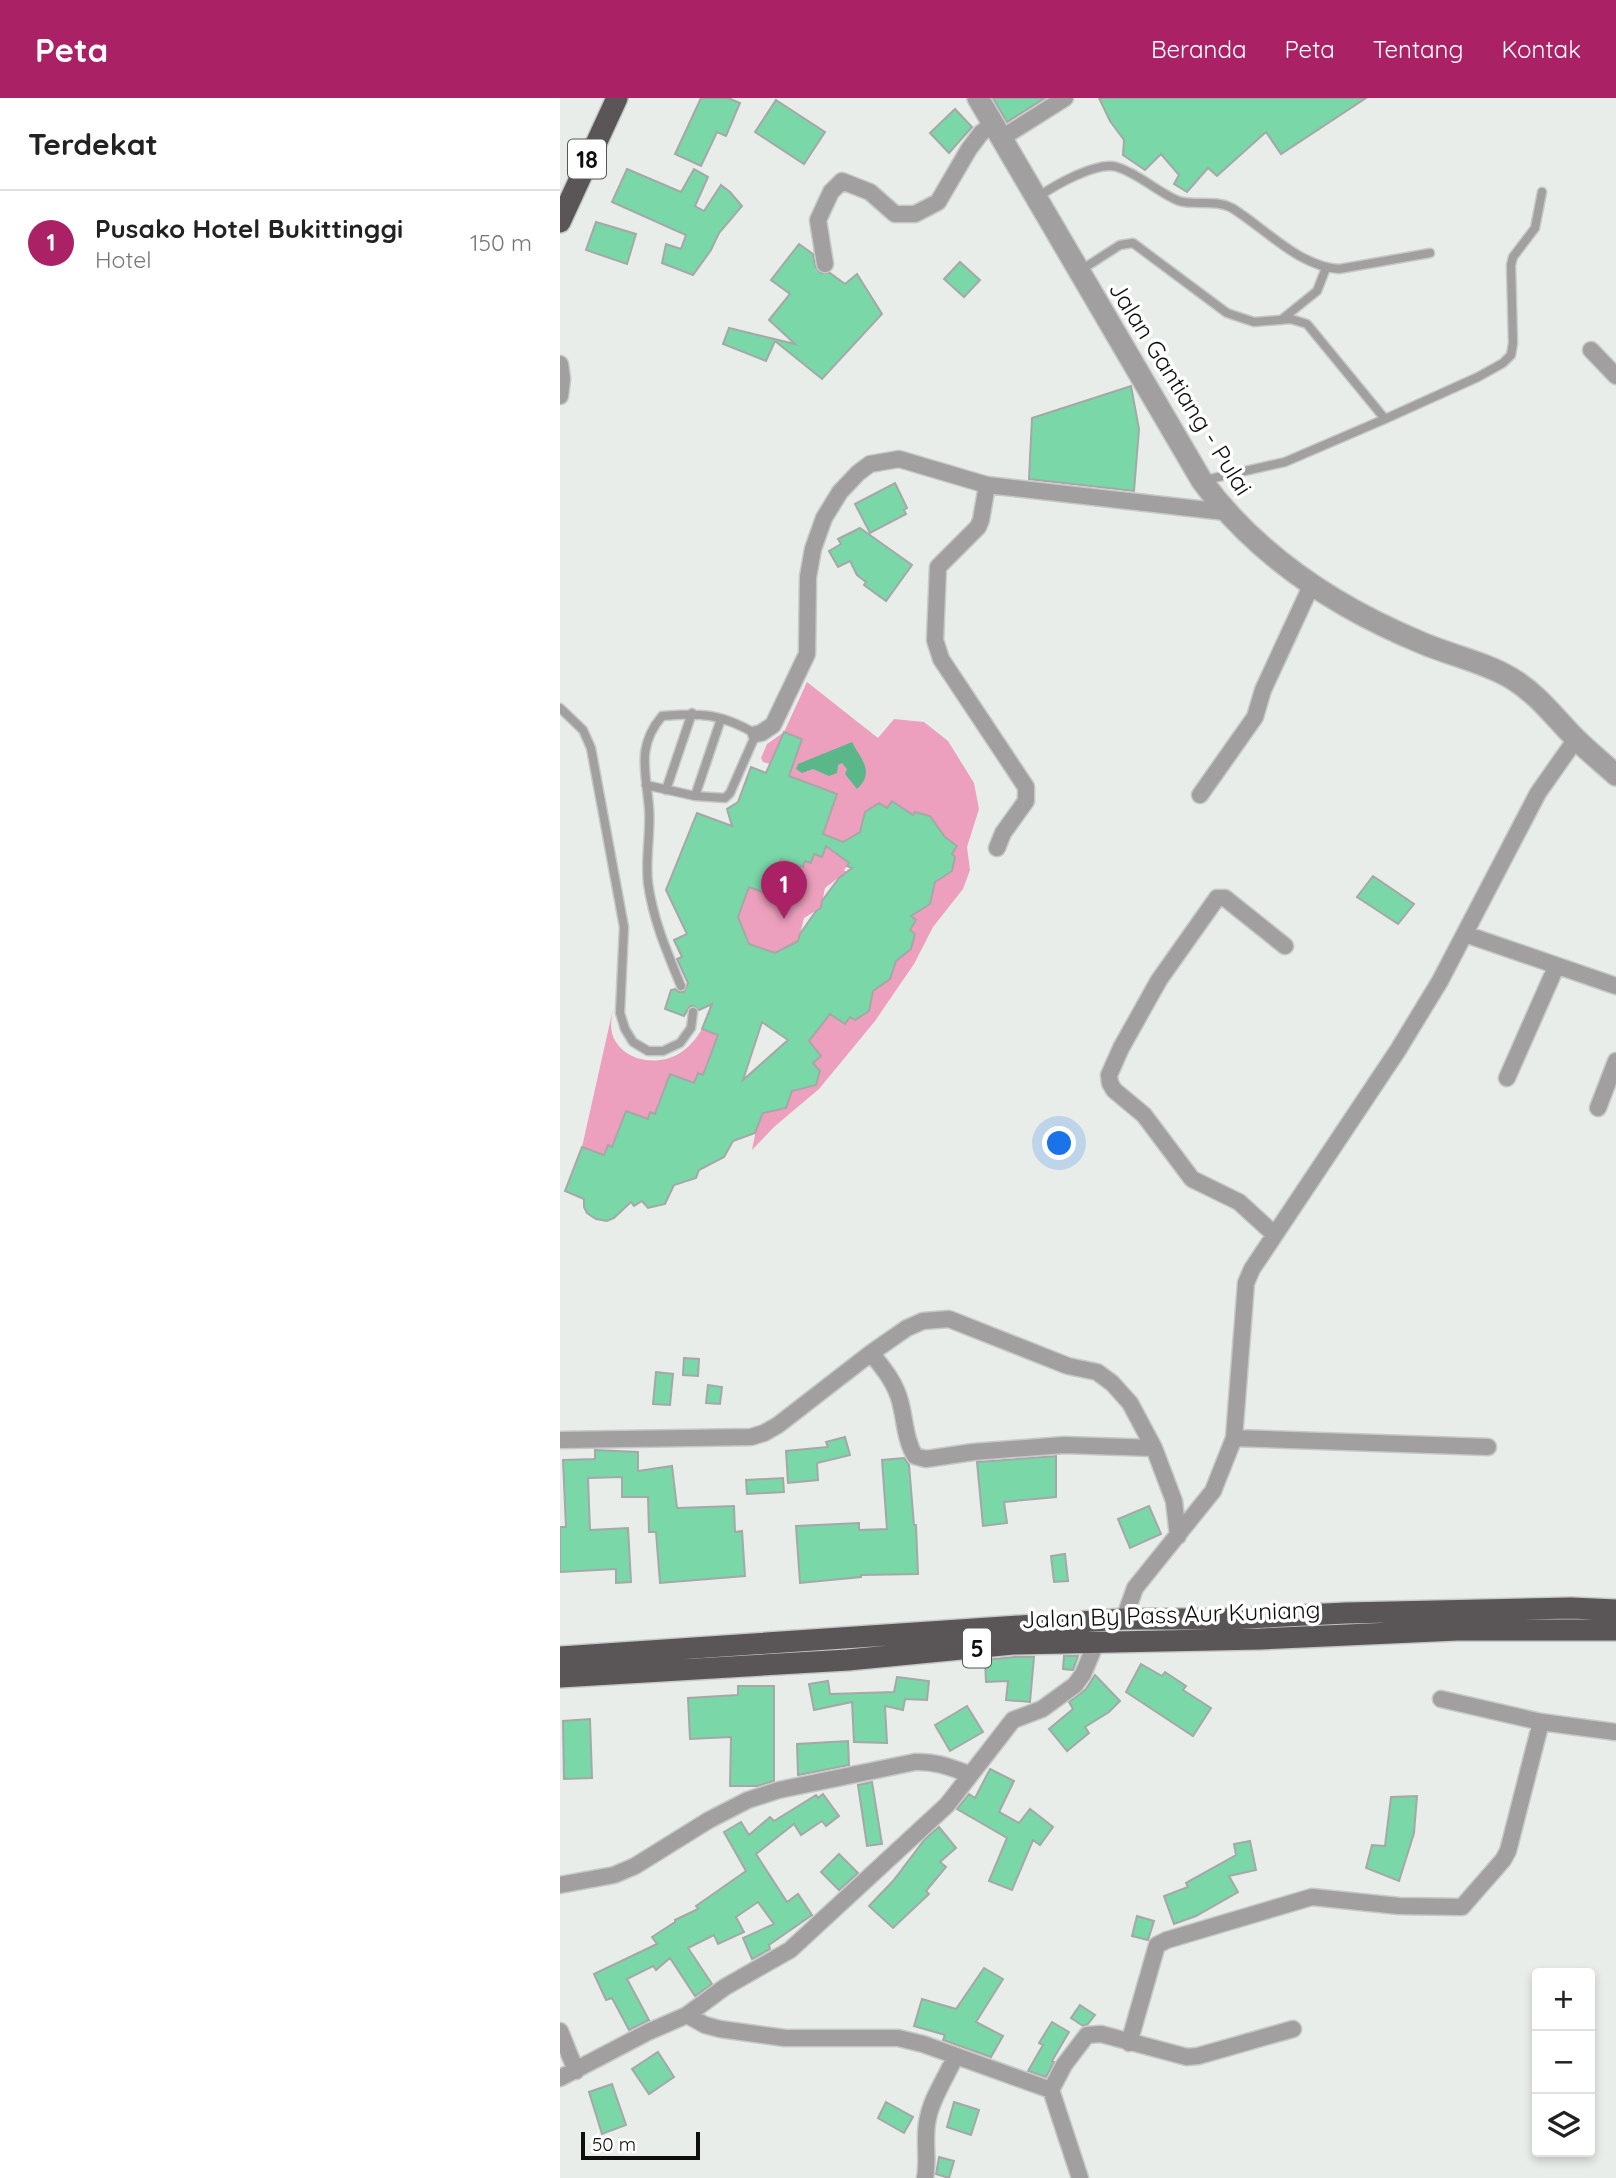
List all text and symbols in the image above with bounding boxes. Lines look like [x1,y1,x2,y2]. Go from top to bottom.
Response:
text: Peta [35,29,108,70]
text: Beranda [1151,34,1247,64]
text: Peta [1285,34,1335,64]
text: Tentang [1373,34,1463,64]
text: Kontak [1501,34,1581,64]
text: Terdekat [28,125,158,163]
road number: 18 [568,139,606,178]
text: Pusako Hotel Bukittinggi [95,212,403,245]
text: 1 [47,228,55,257]
text: 150 m [470,228,532,257]
text: Hotel [95,245,151,274]
street label: Jalan Gantiang - Pulai [1103,276,1259,500]
pin: 1 [761,861,807,919]
your location [1042,1126,1076,1160]
street label: Jalan By Pass Aur Kuniang [1021,1594,1321,1634]
road number: 5 [963,1628,991,1667]
map controls [1532,1968,1595,2157]
button: + [1532,1968,1595,2031]
button: − [1532,2031,1595,2094]
button: layers [1532,2094,1595,2157]
scale bar [581,2129,700,2161]
text: 50 m [592,2132,636,2156]

